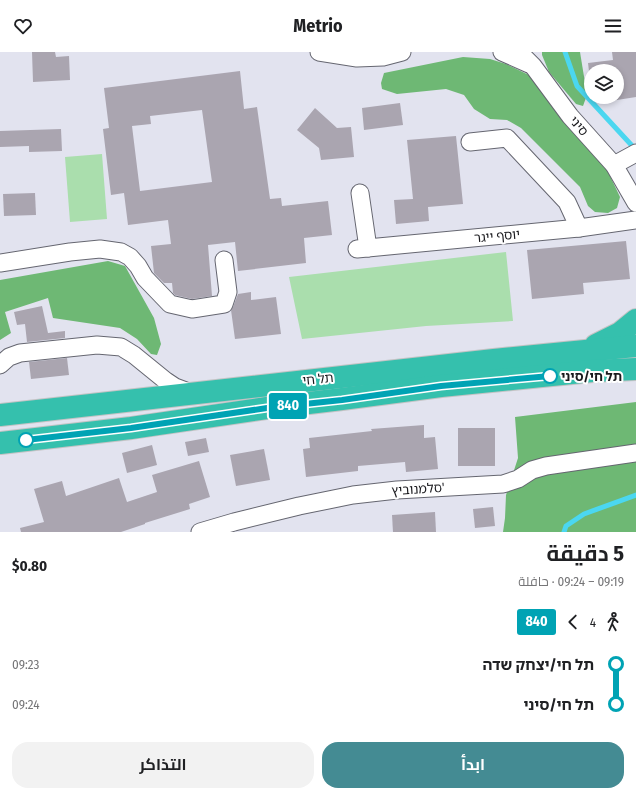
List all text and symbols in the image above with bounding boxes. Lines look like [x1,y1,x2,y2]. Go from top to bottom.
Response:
icon: heart [12,15,34,37]
text: Metrio [293,15,343,37]
icon: menu [602,15,624,37]
map controls [584,64,624,104]
button: layers [584,64,624,104]
street label: סיני [567,113,591,139]
street label: יוסף ייגר [473,227,521,245]
marker: תל חי/סיני [542,368,558,384]
place label: תל חי/סיני [561,369,622,384]
street label: תל חי [302,370,334,388]
line badge: 840 [265,393,311,419]
text: 840 [277,397,299,414]
unlabelled marker [18,432,34,448]
street label: סלמנוביץ' [391,480,445,498]
text: 5 دقيقة [546,540,624,567]
text: $0.80 [12,557,47,575]
text: 09:19 – 09:24 · حافلة [518,574,624,589]
icon: back [562,611,584,633]
icon: walk [602,611,624,633]
text: 840 [525,613,548,630]
text: 4 [590,615,596,630]
text: תל חי/יצחק שדה [482,656,594,674]
text: 09:23 [12,657,39,672]
text: תל חי/סיני [524,696,594,714]
text: 09:24 [12,697,40,712]
button: التذاكر [12,742,314,788]
button: ابدأ [322,742,624,788]

